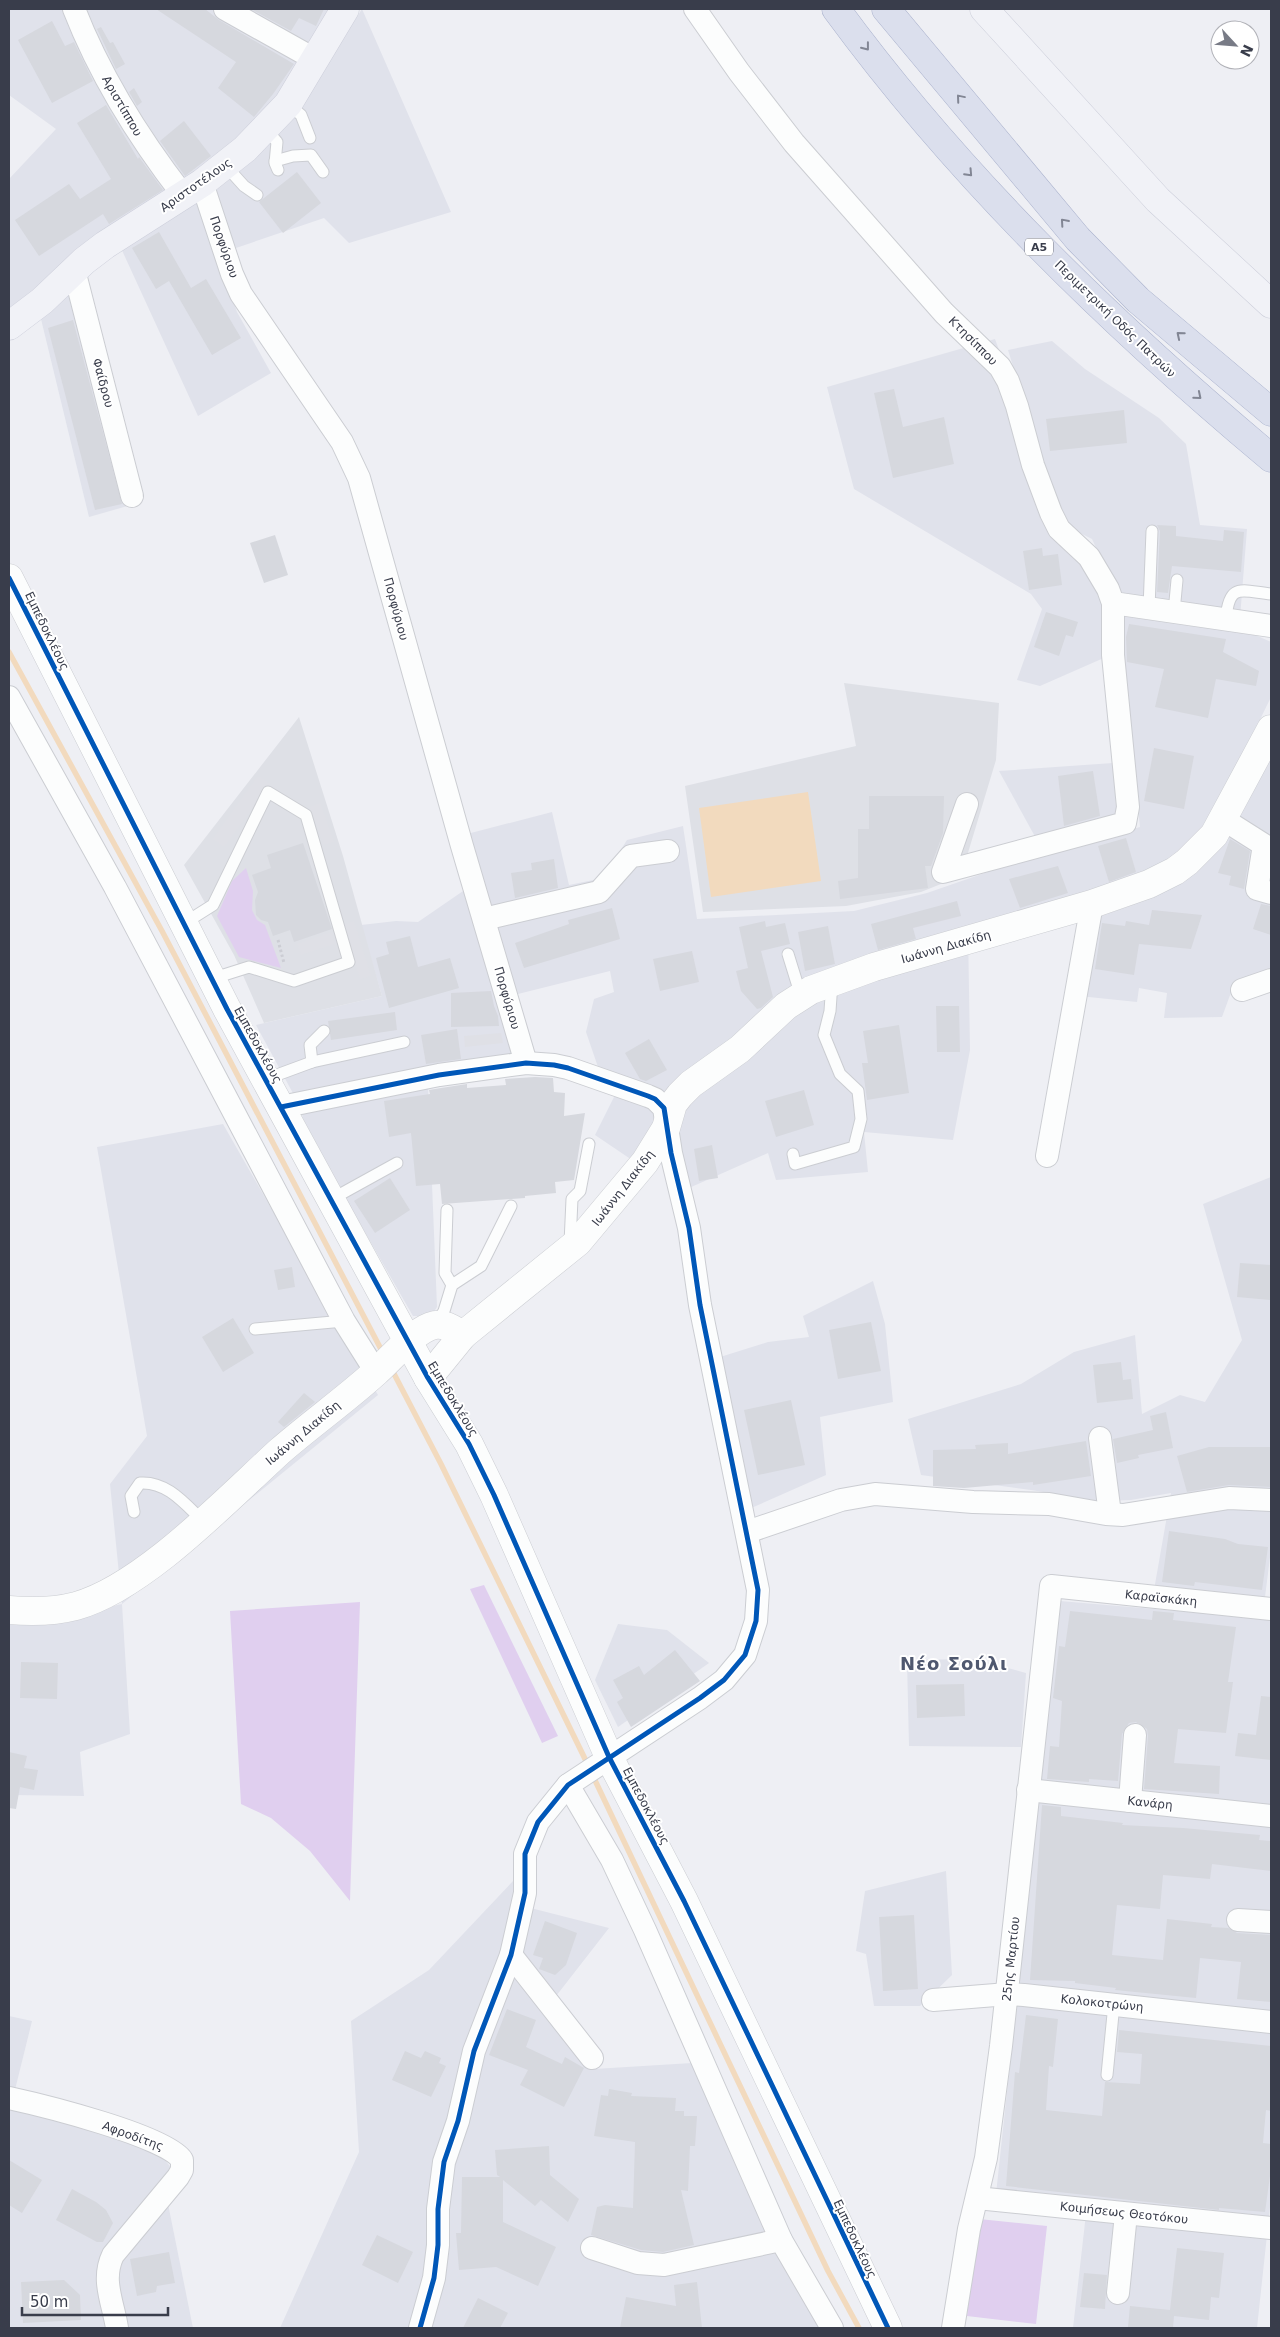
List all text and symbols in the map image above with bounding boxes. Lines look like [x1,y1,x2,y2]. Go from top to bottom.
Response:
north arrow [1210,20,1260,70]
one-way arrow [860,42,869,51]
text: N [1237,42,1256,59]
street label: Αριστίππου [99,73,145,139]
one-way arrow [957,95,965,104]
street label: Αριστοτέλους [157,155,235,215]
one-way arrow [963,167,972,176]
street label: Πορφύριου [207,214,241,280]
one-way arrow [1061,219,1070,228]
road number: Α5 [1025,238,1053,256]
street label: Περιμετρική Οδός Πατρών [1052,258,1178,381]
street label: Κτησίππου [946,314,1000,368]
one-way arrow [1177,332,1186,341]
street label: Φαίδρου [90,357,116,409]
one-way arrow [1192,391,1201,400]
street label: Πορφύριου [381,576,411,642]
street label: Εμπεδοκλέους [22,589,72,673]
street label: Ιωάννη Διακίδη [900,928,992,966]
street label: Πορφύριου [491,965,523,1031]
street label: Εμπεδοκλέους [231,1004,285,1086]
street label: Ιωάννη Διακίδη [589,1147,657,1229]
street label: Εμπεδοκλέους [425,1359,481,1439]
street label: Ιωάννη Διακίδη [263,1398,343,1468]
street label: Καραϊσκάκη [1124,1587,1198,1609]
district label: Νέο Σούλι [900,1653,1008,1674]
street label: Εμπεδοκλέους [620,1765,672,1847]
street label: Κανάρη [1127,1794,1173,1812]
street label: 25ης Μαρτίου [1000,1916,1022,2002]
street label: Κολοκοτρώνη [1060,1992,1144,2014]
street label: Αφροδίτης [100,2118,166,2154]
street label: Εμπεδοκλέους [831,2197,879,2281]
street label: Κοιμήσεως Θεοτόκου [1059,2199,1189,2227]
scale bar [22,2284,169,2316]
text: 50 m [30,2293,68,2311]

